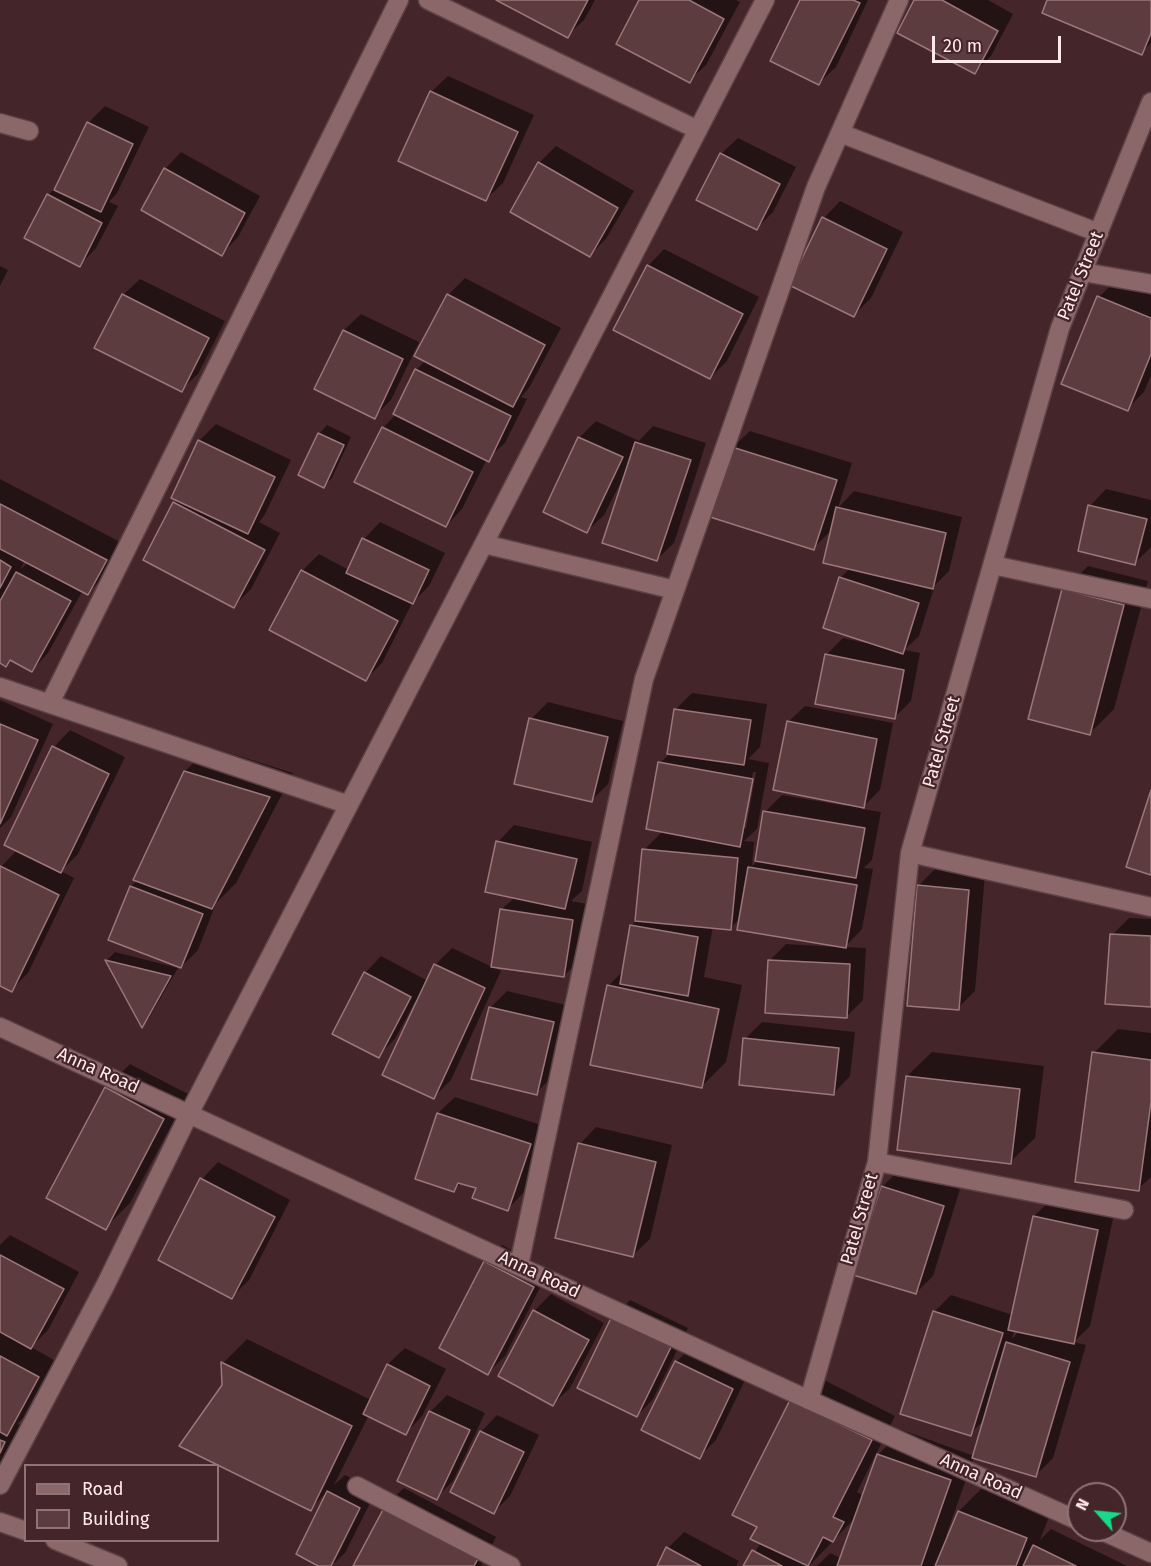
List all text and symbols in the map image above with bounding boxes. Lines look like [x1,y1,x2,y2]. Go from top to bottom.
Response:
scale bar [935,24,1064,62]
text: 20 m [943,35,982,57]
street label: Patel Street [1053,228,1109,324]
street label: Patel Street [919,694,965,790]
street label: Anna Road [54,1043,142,1099]
street label: Patel Street [837,1171,883,1267]
street label: Anna Road [495,1247,583,1303]
street label: Anna Road [937,1449,1025,1505]
legend [24,1464,219,1542]
text: Road [82,1478,124,1500]
north arrow [1067,1482,1127,1542]
text: N [1071,1495,1093,1514]
text: Building [82,1508,149,1530]

